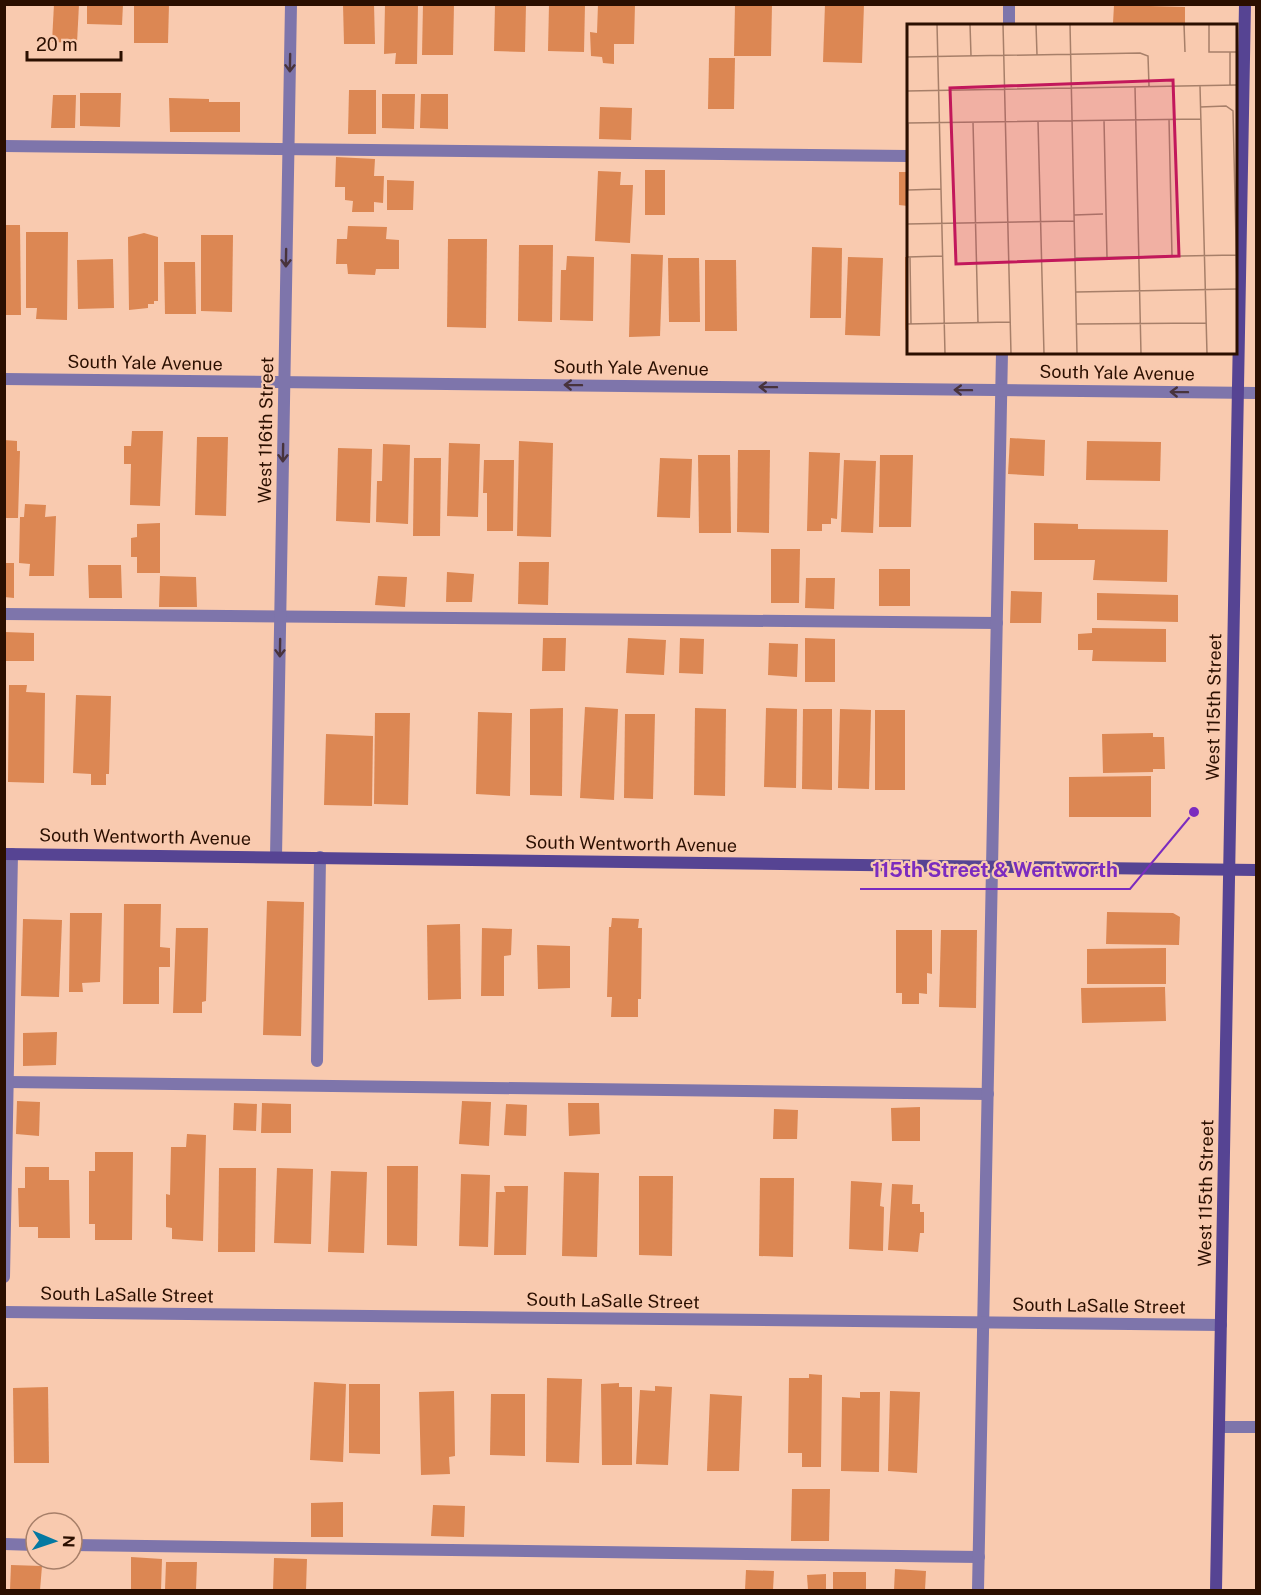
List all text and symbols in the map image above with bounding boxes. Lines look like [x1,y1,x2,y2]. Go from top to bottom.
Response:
scale bar [27,24,122,62]
inset map [907,24,1237,354]
text: 20 m [36,34,78,55]
one-way arrow [284,52,296,72]
one-way arrow [281,247,292,267]
street label: South Yale Avenue [67,351,223,374]
street label: West 116th Street [254,356,277,504]
street label: South Yale Avenue [553,356,709,379]
street label: South Yale Avenue [1039,361,1195,384]
one-way arrow [564,379,584,391]
one-way arrow [759,382,779,393]
one-way arrow [954,384,974,396]
one-way arrow [1170,386,1190,398]
one-way arrow [277,442,289,462]
street label: West 115th Street [1202,633,1225,781]
one-way arrow [274,637,286,657]
street label: South Wentworth Avenue [39,824,251,849]
street label: South Wentworth Avenue [525,831,737,856]
callout: 115th Street & Wentworth [860,851,1130,889]
text: 115th Street & Wentworth [872,858,1118,882]
street label: West 115th Street [1194,1119,1217,1267]
street label: South LaSalle Street [40,1282,214,1307]
street label: South LaSalle Street [526,1288,700,1313]
street label: South LaSalle Street [1012,1293,1186,1318]
north arrow [24,1511,84,1571]
text: N [59,1535,78,1548]

